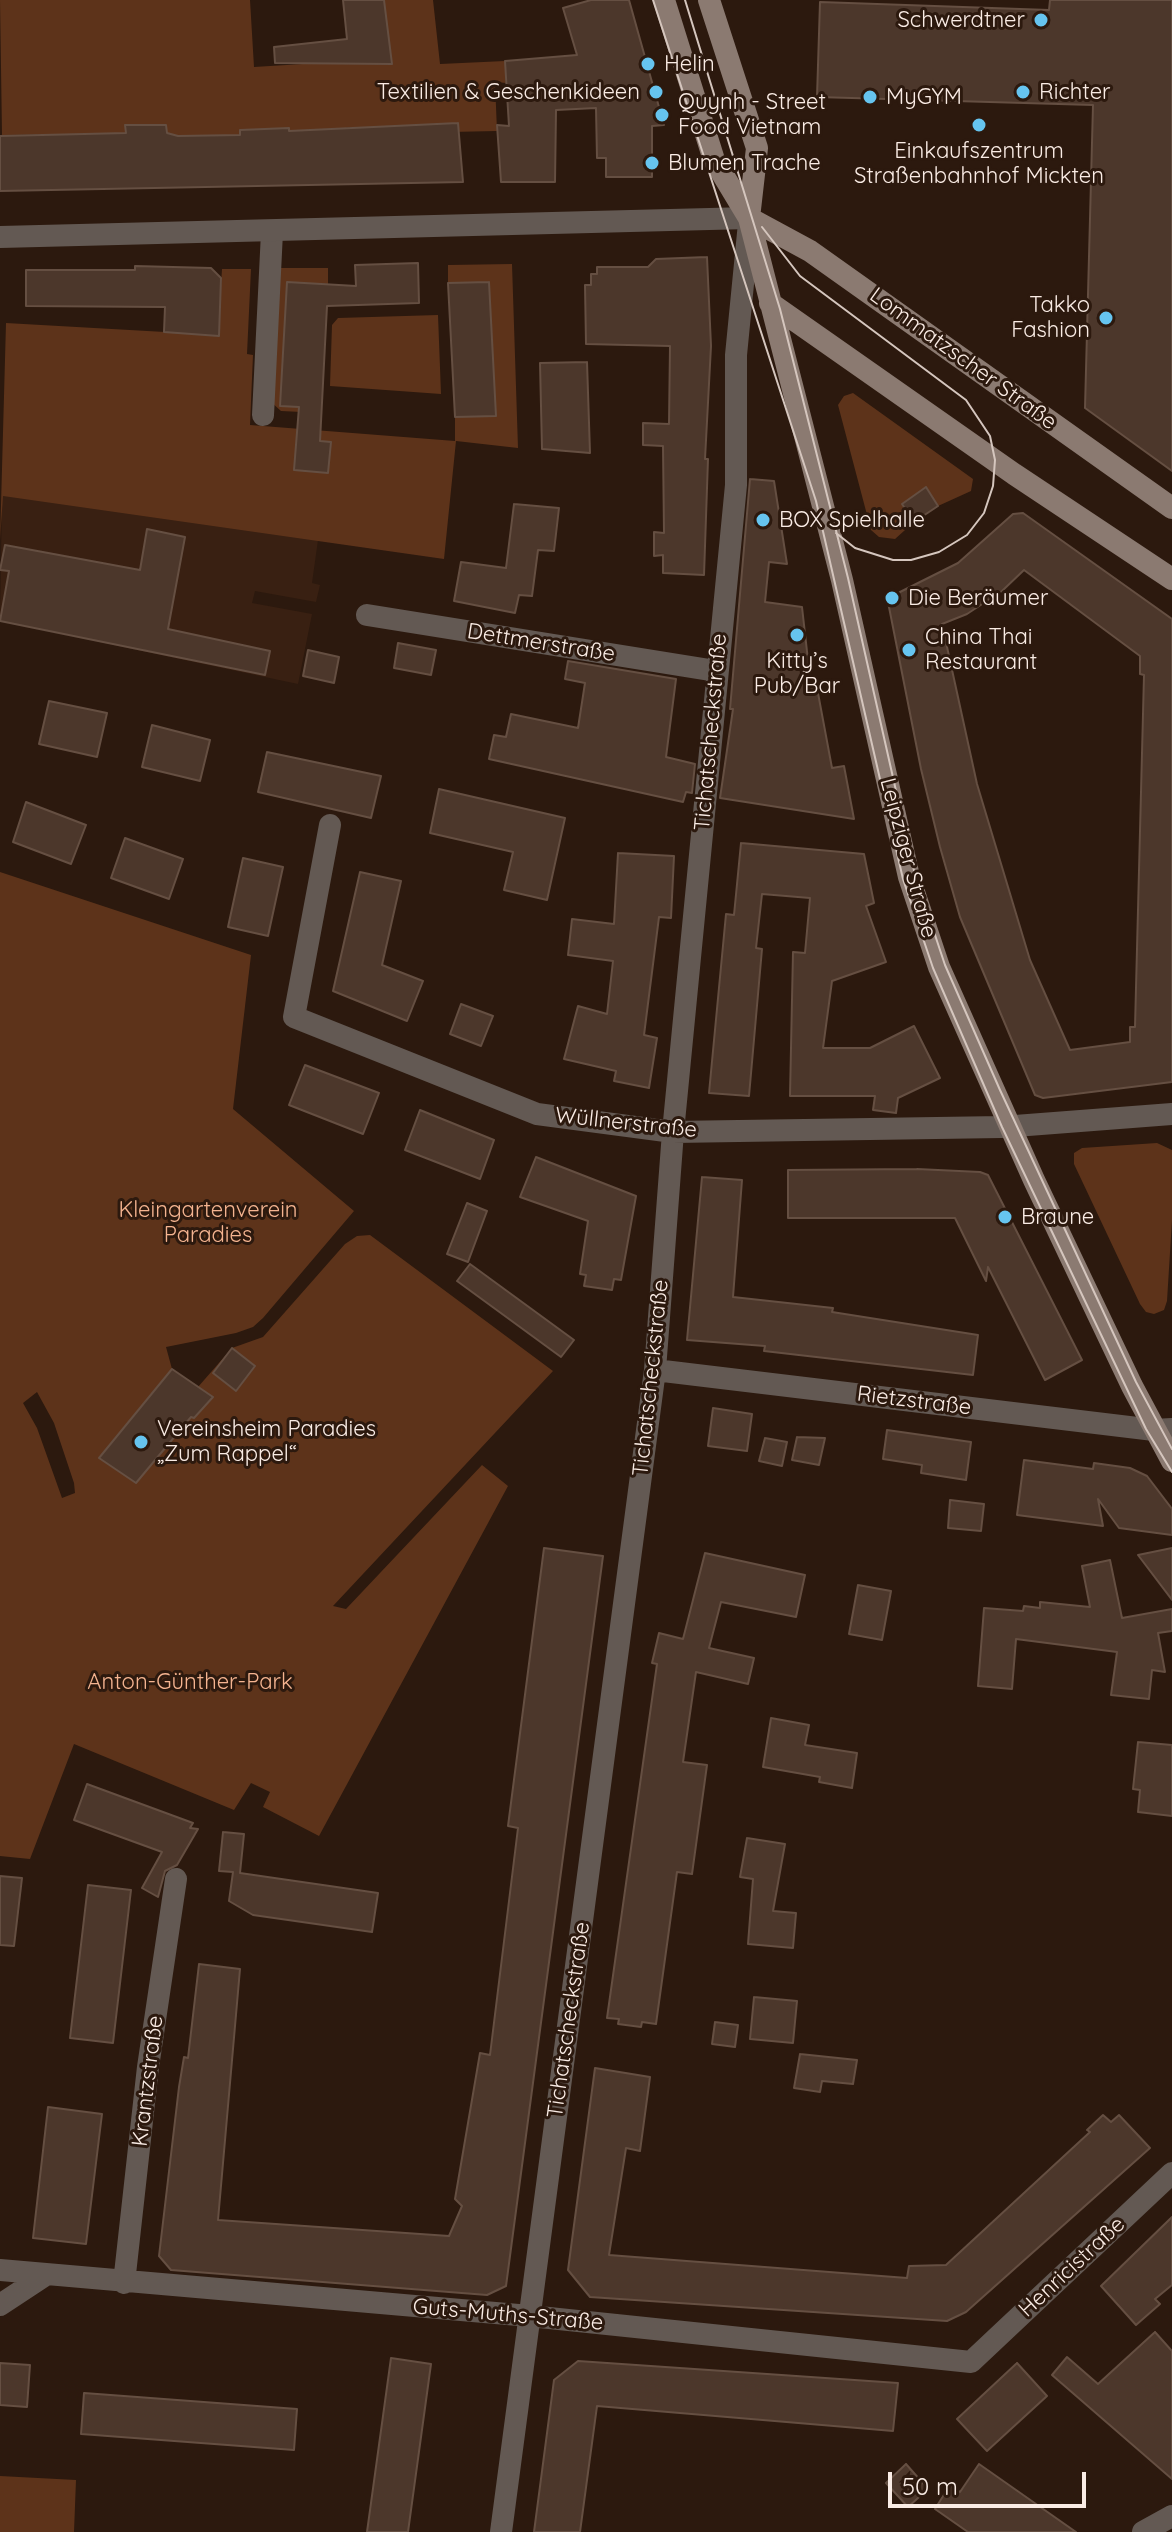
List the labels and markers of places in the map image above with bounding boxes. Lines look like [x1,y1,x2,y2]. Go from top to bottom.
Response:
place label: Schwerdtner [897,7,1025,33]
marker: Schwerdtner [1032,11,1050,29]
place label: Helin [664,51,715,77]
marker: Helin [639,55,657,73]
place label: Textilien & Geschenkideen [377,79,640,105]
place label: Richter [1039,79,1111,105]
marker: Textilien & Geschenkideen [647,83,665,101]
marker: Richter [1014,83,1032,101]
place label: MyGYM [886,84,962,110]
marker: MyGYM [861,88,879,106]
place label: Quynh - Street Food Vietnam [678,89,826,140]
marker: Quynh - Street Food Vietnam [653,106,671,124]
marker: Einkaufszentrum Straßenbahnhof Mickten [970,116,988,134]
place label: Einkaufszentrum Straßenbahnhof Mickten [854,138,1104,190]
place label: Blumen Trache [668,150,821,176]
marker: Blumen Trache [643,154,661,172]
place label: Takko Fashion [1011,292,1090,344]
marker: Takko Fashion [1097,309,1115,327]
place label: BOX Spielhalle [779,507,925,533]
marker: BOX Spielhalle [754,511,772,529]
place label: Die Beräumer [908,585,1048,611]
marker: Die Beräumer [883,589,901,607]
place label: China Thai Restaurant [925,624,1037,676]
marker: Kitty’s Pub/Bar [788,626,806,644]
marker: China Thai Restaurant [900,641,918,659]
place label: Kitty’s Pub/Bar [754,648,840,700]
place label: Braune [1021,1204,1094,1230]
marker: Braune [996,1208,1014,1226]
place label: Vereinsheim Paradies „Zum Rappel“ [157,1416,376,1468]
marker: Vereinsheim Paradies „Zum Rappel“ [132,1433,150,1451]

